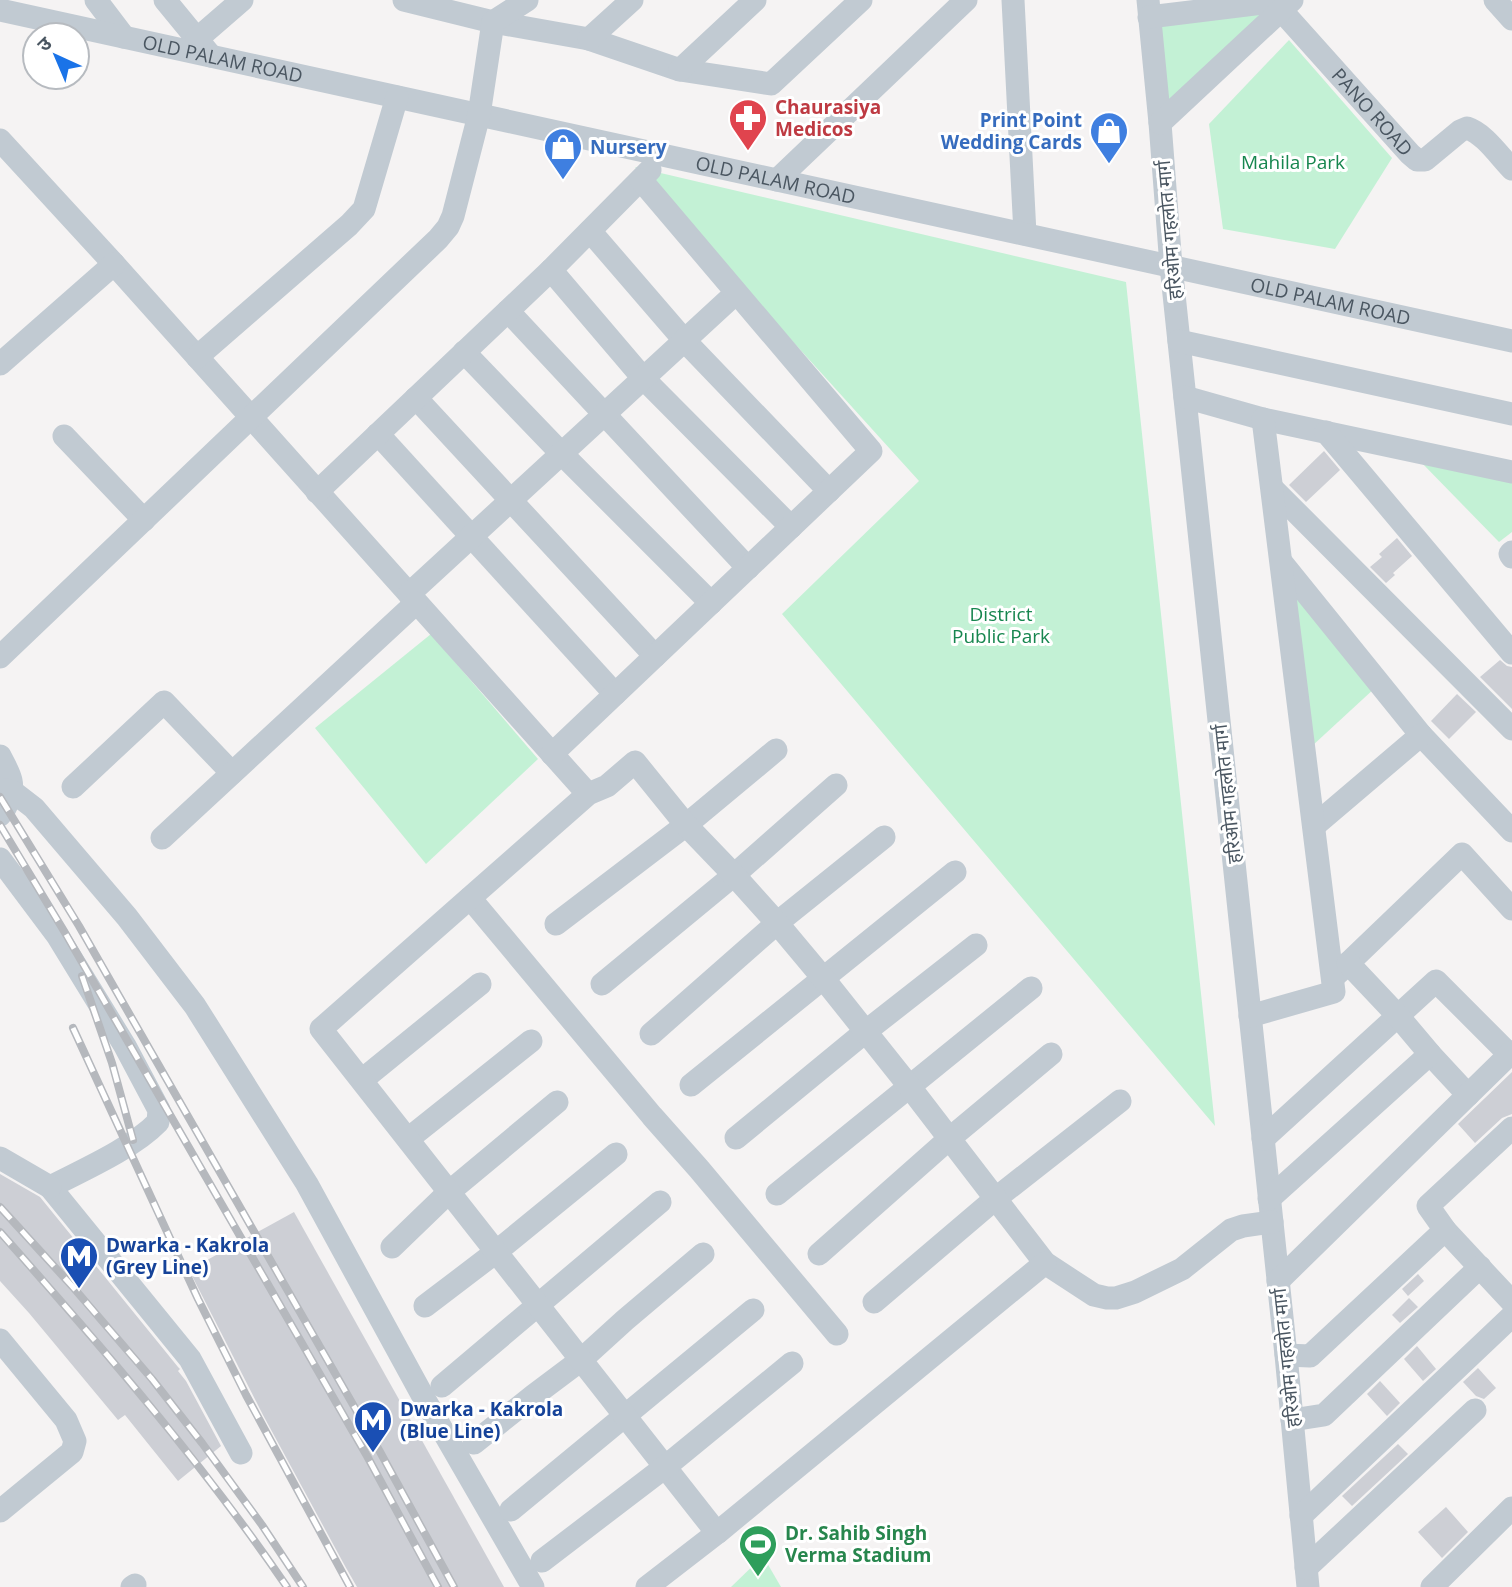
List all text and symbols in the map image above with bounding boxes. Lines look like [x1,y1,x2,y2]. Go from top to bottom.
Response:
north arrow [21,21,91,91]
street label: OLD PALAM ROAD [140,29,305,89]
text: उ [31,30,58,57]
street label: PANO ROAD [1326,62,1419,162]
place label: Chaurasiya Medicos [775,94,881,142]
pharmacy icon: Chaurasiya Medicos [727,97,769,152]
place label: Print Point Wedding Cards [941,107,1082,155]
shop icon: Print Point Wedding Cards [1088,110,1130,165]
shop icon: Nursery [542,126,584,181]
place label: Nursery [590,134,667,160]
park label: Mahila Park [1241,149,1345,175]
street label: OLD PALAM ROAD [693,150,858,210]
street label: हरिओम गहलोत मार्ग [1150,158,1188,301]
street label: OLD PALAM ROAD [1248,271,1413,331]
park label: District Public Park [952,601,1050,649]
street label: हरिओम गहलोत मार्ग [1207,722,1247,865]
place label: Dwarka - Kakrola (Grey Line) [106,1232,269,1280]
metro station icon: Dwarka - Kakrola (Grey Line) [58,1235,100,1290]
street label: हरिओम गहलोत मार्ग [1266,1286,1306,1429]
place label: Dwarka - Kakrola (Blue Line) [400,1396,563,1444]
metro station icon: Dwarka - Kakrola (Blue Line) [352,1399,394,1454]
place label: Dr. Sahib Singh Verma Stadium [785,1520,931,1568]
sports icon: Dr. Sahib Singh Verma Stadium [737,1523,779,1578]

